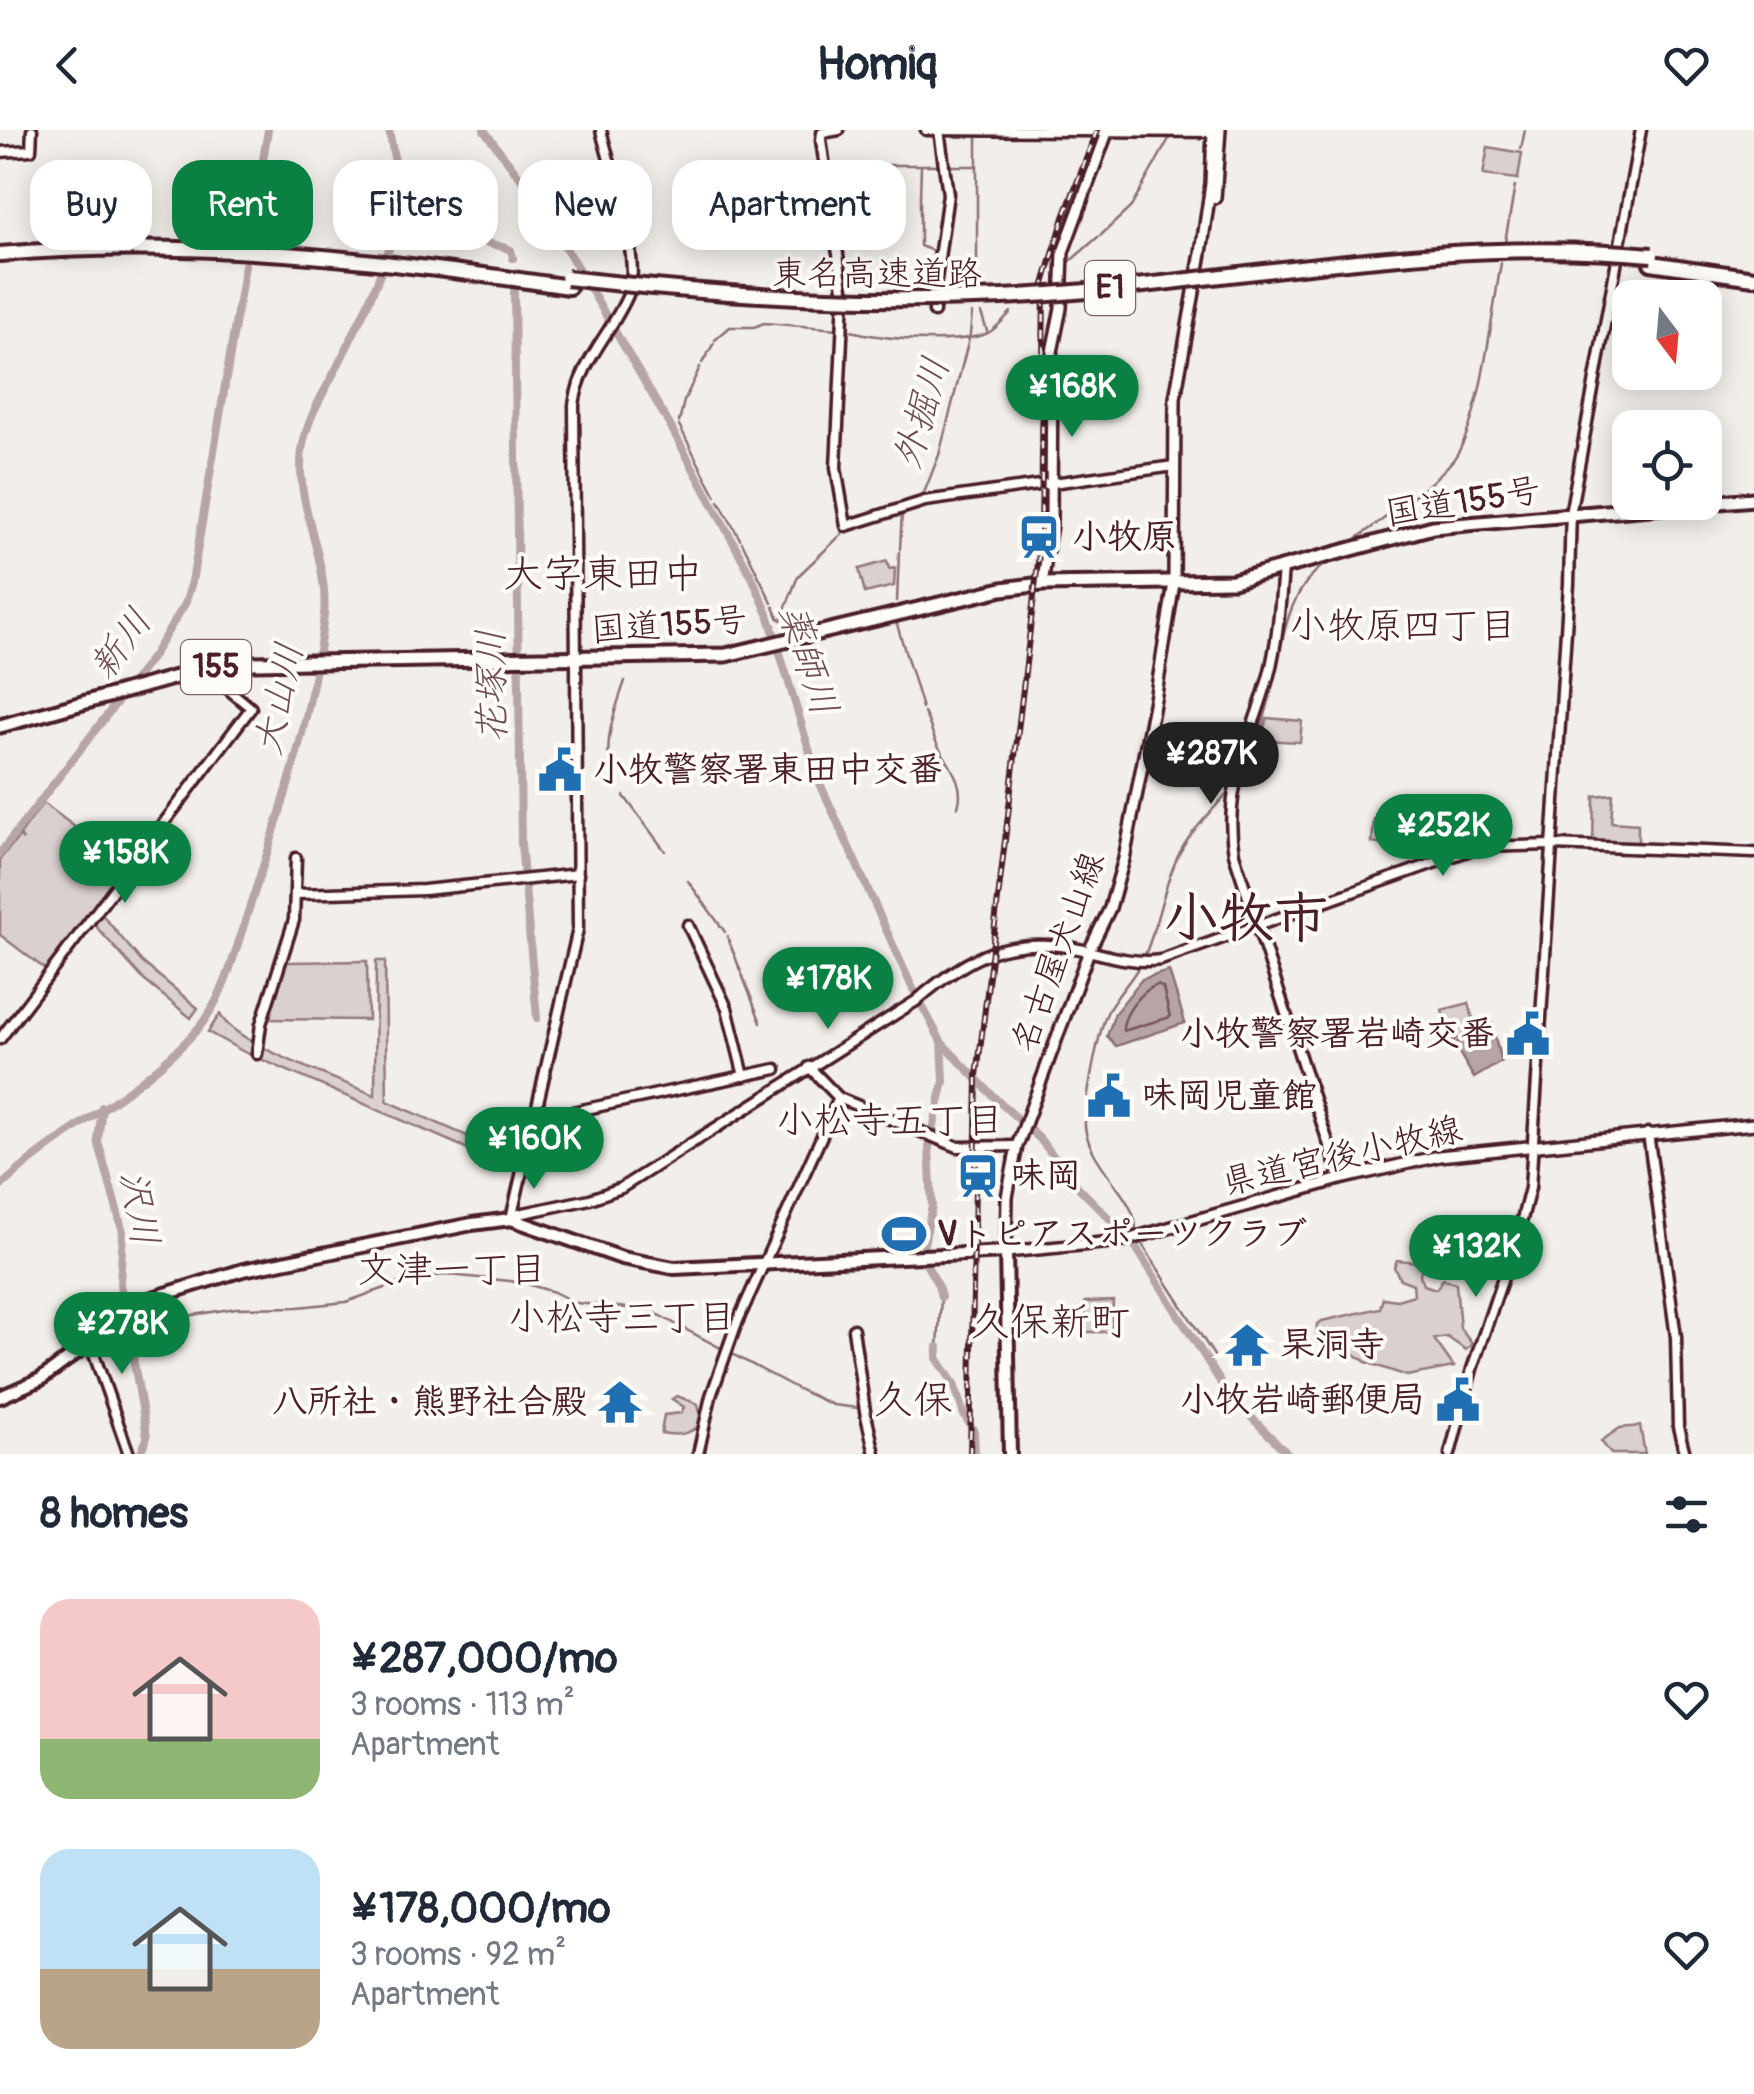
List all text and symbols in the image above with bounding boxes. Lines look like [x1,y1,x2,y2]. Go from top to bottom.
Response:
text: Homiq [817,37,937,93]
icon: back [40,38,95,93]
icon: heart [1659,38,1714,93]
chip: Buy [30,160,152,250]
chip: Rent [172,160,313,250]
chip: Filters [333,160,498,250]
chip: New [518,160,652,250]
chip: Apartment [672,160,906,250]
street label: 東名高速道路 [772,252,982,296]
road number: E1 [1085,261,1135,315]
north arrow [1612,280,1722,390]
map controls [1612,280,1722,520]
water label: 外掘川 [883,352,961,474]
pin: ¥168K [1002,355,1142,440]
text: ¥168K [1028,367,1116,407]
button: locate [1612,410,1722,520]
street label: 国道155号 [1382,468,1544,536]
station icon: 小牧原 [1015,513,1063,561]
place label: 小牧原 [1072,515,1177,559]
district label: 大字東田中 [503,550,703,599]
street label: 国道155号 [589,598,749,652]
water label: 薬師川 [768,598,848,722]
water label: 新川 [79,599,163,689]
district label: 小牧原四丁目 [1289,602,1517,650]
water label: 花塚川 [467,629,517,743]
water label: 大山川 [244,638,314,760]
road number: 155 [181,640,251,694]
pin: ¥287K [1141,722,1281,807]
text: ¥287K [1165,734,1257,774]
public building icon: 小牧警察署東田中交番 [536,746,584,794]
place label: 小牧警察署東田中交番 [593,748,943,792]
pin: ¥252K [1373,794,1513,879]
text: ¥252K [1396,806,1490,846]
pin: ¥158K [55,821,195,906]
text: ¥158K [81,833,169,873]
street label: 名古屋犬山線 [1001,846,1115,1058]
district label: 小牧市 [1163,884,1329,953]
pin: ¥178K [758,947,898,1032]
text: ¥178K [784,959,872,999]
public building icon: 小牧警察署岩崎交番 [1504,1010,1552,1058]
place label: 小牧警察署岩崎交番 [1180,1012,1495,1056]
public building icon: 味岡児童館 [1085,1072,1133,1120]
place label: 味岡児童館 [1142,1074,1317,1118]
district label: 小松寺五丁目 [776,1097,1004,1145]
pin: ¥160K [464,1107,604,1192]
street label: 県道宮後小牧線 [1218,1107,1466,1205]
text: ¥160K [487,1119,581,1159]
station icon: 味岡 [954,1152,1002,1200]
place label: 味岡 [1011,1154,1081,1198]
water label: 沢川 [109,1166,169,1250]
sports icon: Vトピアスポーツクラブ [880,1210,928,1258]
place label: Vトピアスポーツクラブ [937,1212,1307,1256]
pin: ¥132K [1406,1215,1546,1300]
text: ¥132K [1431,1227,1521,1267]
district label: 文津一丁目 [357,1246,547,1294]
pin: ¥278K [52,1292,192,1377]
district label: 小松寺三丁目 [508,1294,736,1342]
district label: 久保新町 [970,1298,1130,1347]
text: ¥278K [76,1304,168,1344]
temple icon: 杲洞寺 [1223,1321,1271,1369]
place label: 杲洞寺 [1280,1323,1385,1367]
district label: 久保 [873,1376,953,1425]
public building icon: 小牧岩崎郵便局 [1434,1376,1482,1424]
temple icon: 八所社・熊野社合殿 [596,1378,644,1426]
place label: 小牧岩崎郵便局 [1180,1378,1425,1422]
place label: 八所社・熊野社合殿 [272,1380,587,1424]
icon: filters [1659,1487,1714,1542]
text: 8 homes [40,1488,188,1540]
text: ¥287,000/mo [350,1633,618,1685]
icon: home [120,1639,240,1759]
icon: heart [1659,1672,1714,1727]
text: 3 rooms · 113 m² [350,1685,575,1725]
text: Apartment [350,1725,499,1765]
text: ¥178,000/mo [350,1883,611,1935]
icon: home [120,1889,240,2009]
icon: heart [1659,1922,1714,1977]
text: 3 rooms · 92 m² [350,1935,566,1975]
text: Apartment [350,1975,499,2015]

